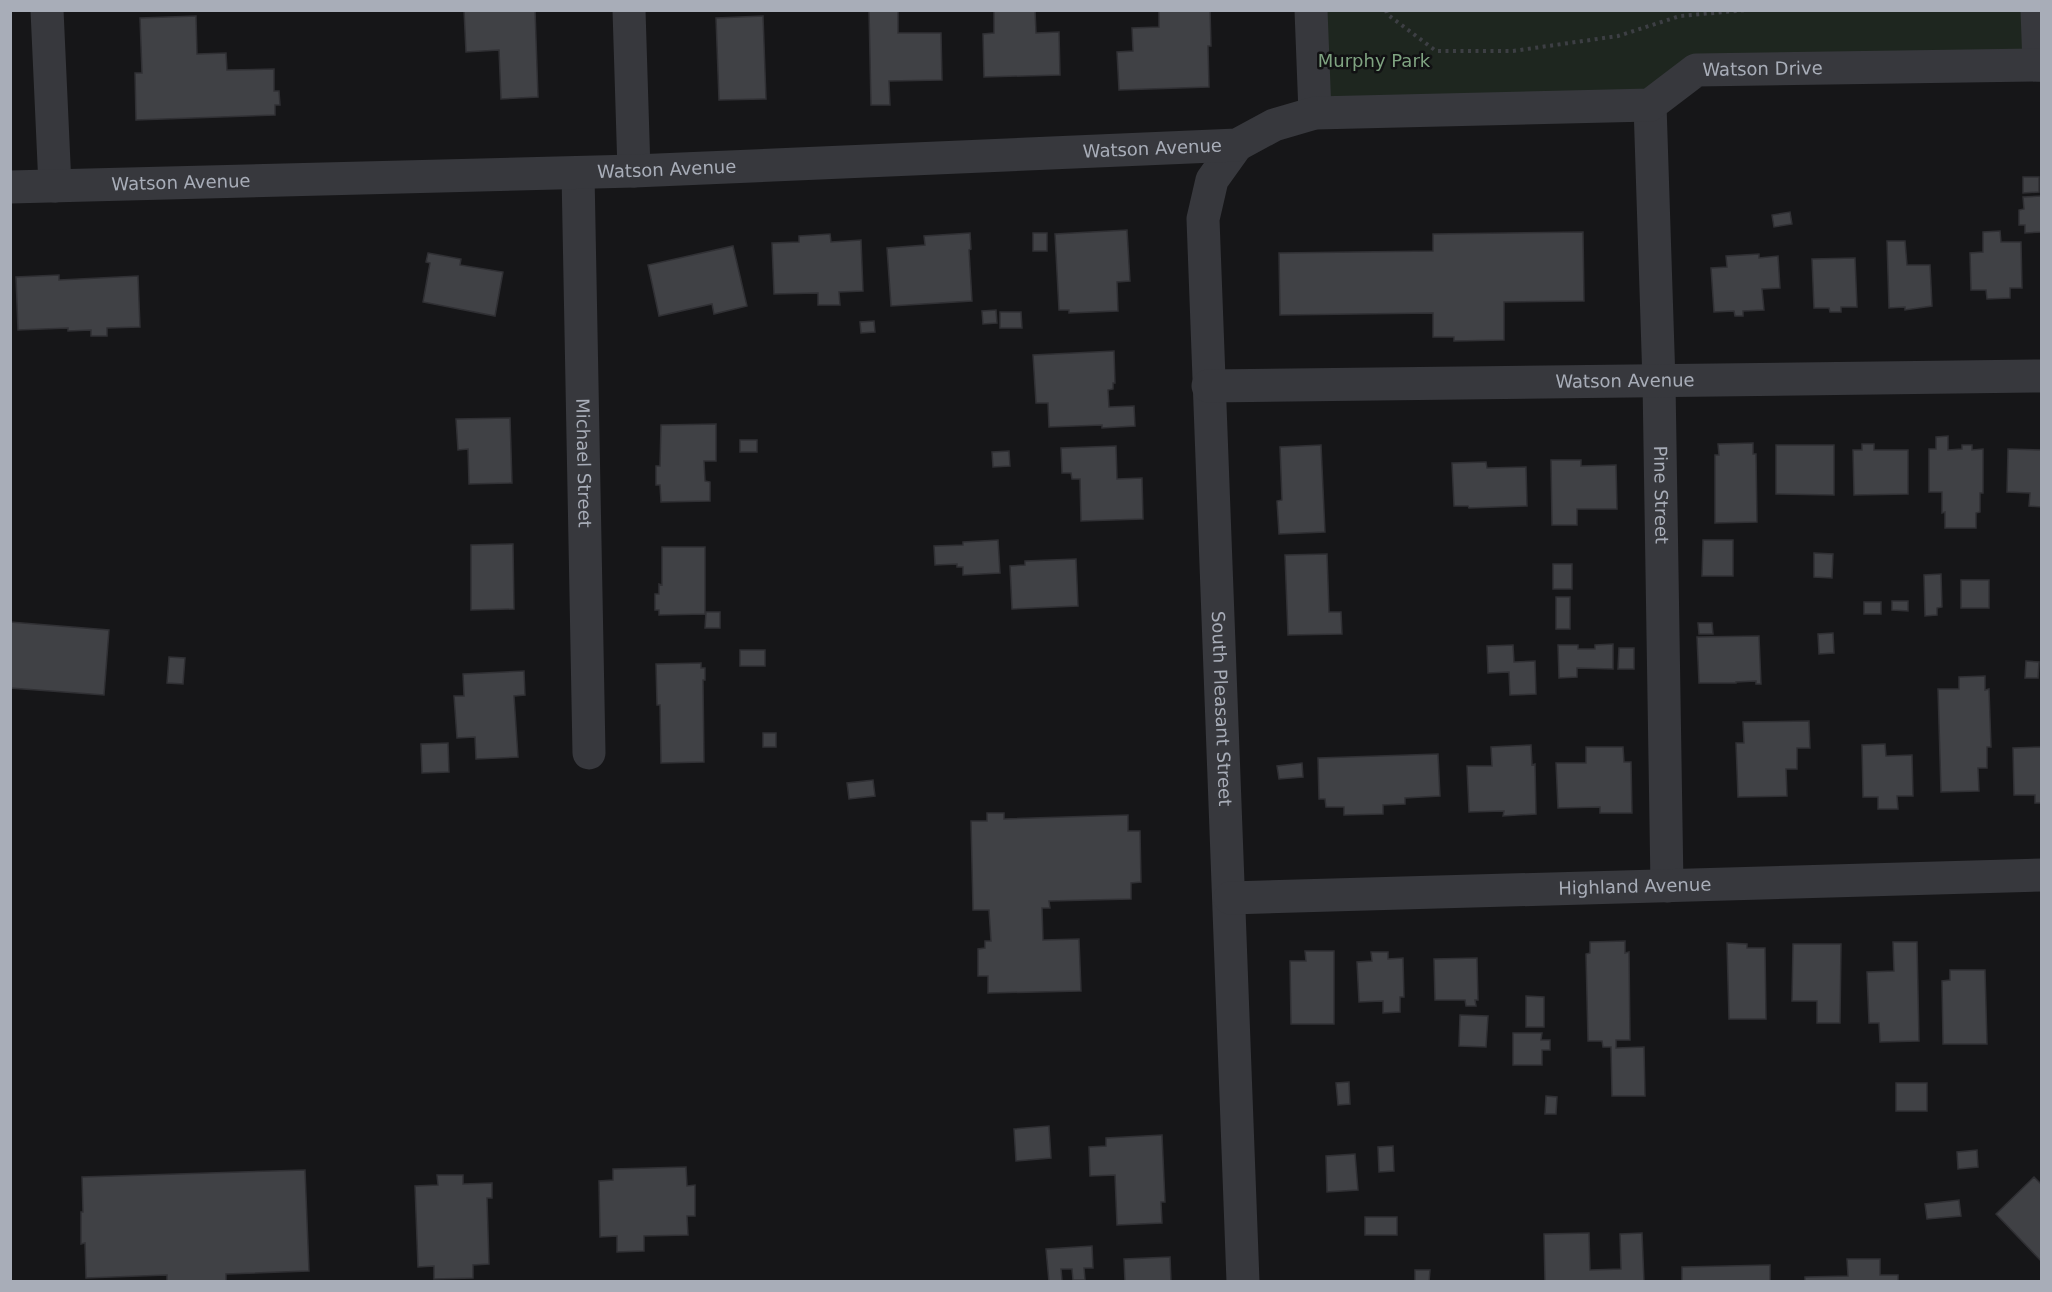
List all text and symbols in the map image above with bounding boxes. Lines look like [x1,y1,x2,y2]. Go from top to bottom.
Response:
park label: Murphy Park [1318,50,1431,71]
street label: Watson Drive [1702,57,1823,80]
street label: Watson Avenue [1082,135,1222,162]
street label: Watson Avenue [597,156,737,182]
street label: Watson Avenue [111,170,251,194]
street label: Watson Avenue [1555,369,1695,392]
street label: Michael Street [572,398,596,528]
street label: Pine Street [1650,445,1673,544]
street label: South Pleasant Street [1208,611,1236,807]
street label: Highland Avenue [1558,873,1712,899]

